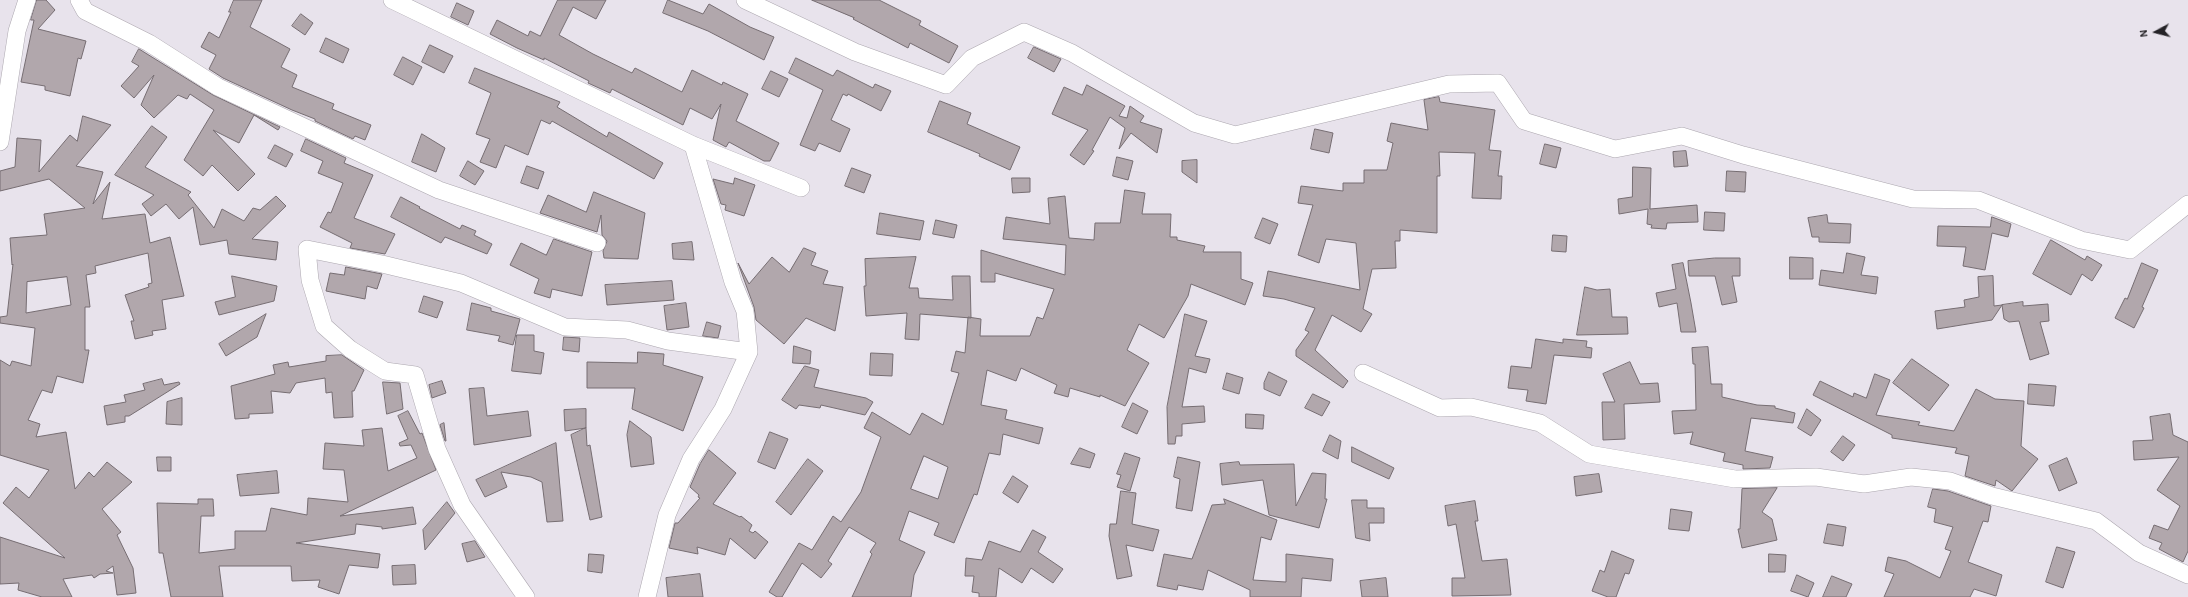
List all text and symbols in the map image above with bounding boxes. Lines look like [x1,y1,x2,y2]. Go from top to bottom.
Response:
north arrow [2136,12,2176,52]
text: N [2138,29,2150,38]

